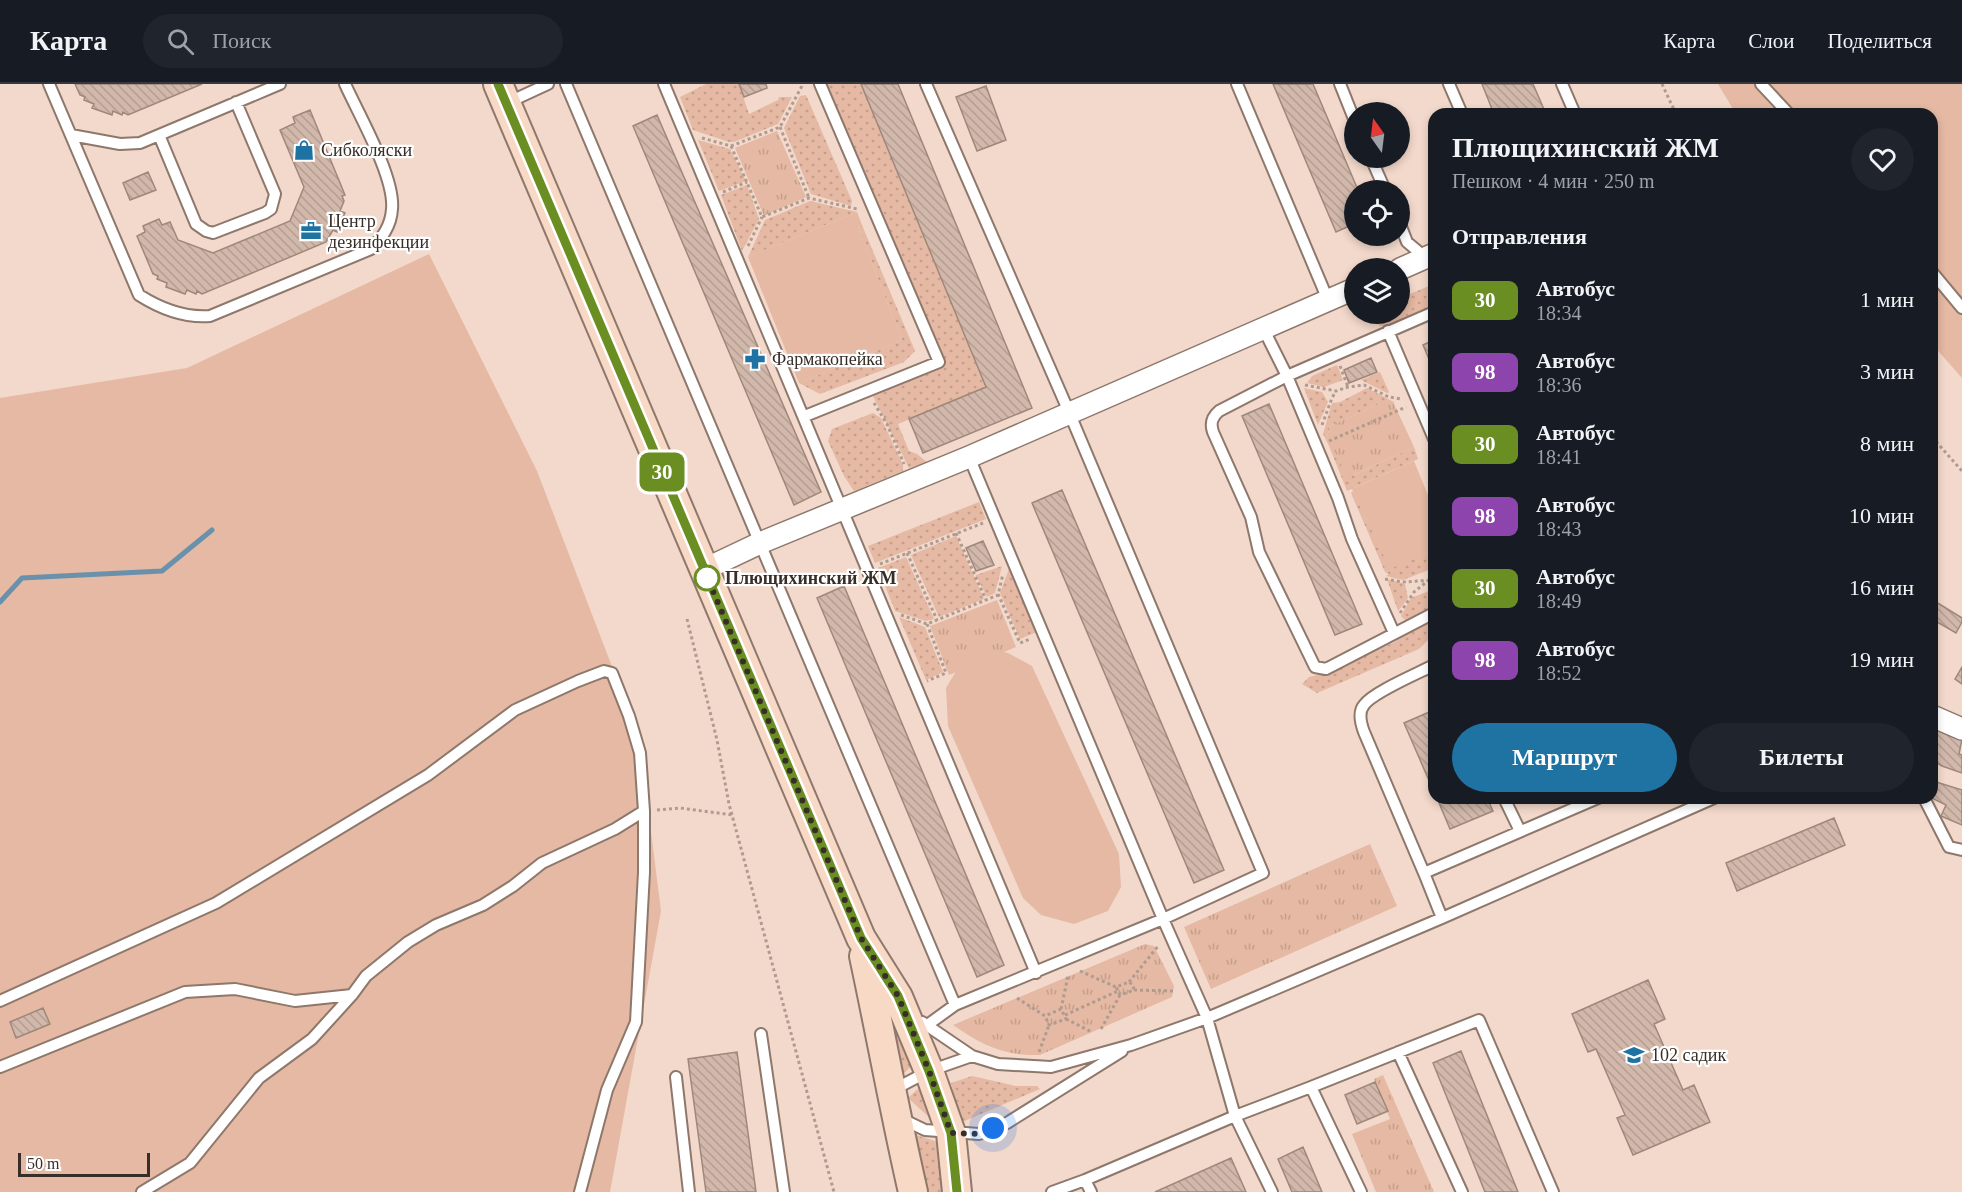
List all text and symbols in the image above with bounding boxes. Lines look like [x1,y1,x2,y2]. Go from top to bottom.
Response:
search box [143,14,563,68]
text: Карта [30,25,107,56]
icon: search [164,25,197,58]
text: Поиск [212,28,271,53]
text: Карта [1663,29,1715,53]
text: Слои [1748,29,1794,53]
text: Поделиться [1827,29,1932,53]
north arrow [1344,102,1410,168]
map controls [1344,102,1410,324]
button: heart [1851,128,1914,191]
text: Плющихинский ЖМ [1452,132,1719,163]
shop icon: Сибколяски [292,138,316,162]
place label: Сибколяски [321,140,412,160]
text: Пешком · 4 мин · 250 m [1452,170,1655,192]
button: locate [1344,180,1410,246]
place label: Центр дезинфекции [328,211,429,252]
office icon: Центр дезинфекции [299,219,323,243]
text: Отправления [1452,224,1587,249]
button: layers [1344,258,1410,324]
text: Автобус [1536,276,1615,301]
text: 1 мин [1860,287,1914,312]
text: 30 [1475,288,1496,312]
text: 18:34 [1536,302,1582,324]
pharmacy icon: Фармакопейка [743,347,767,371]
text: Автобус [1536,348,1615,373]
place label: Фармакопейка [772,349,883,369]
text: 3 мин [1860,359,1914,384]
text: 98 [1475,360,1496,384]
text: 18:36 [1536,374,1582,396]
text: Автобус [1536,420,1615,445]
text: 8 мин [1860,431,1914,456]
text: 30 [1475,432,1496,456]
text: 18:41 [1536,446,1582,468]
line badge: 30 [635,452,689,492]
text: 30 [652,460,673,484]
text: Автобус [1536,492,1615,517]
text: 10 мин [1849,503,1914,528]
text: 98 [1475,504,1496,528]
text: 18:43 [1536,518,1582,540]
text: Автобус [1536,564,1615,589]
marker: Плющихинский ЖМ [694,565,720,591]
place label: Плющихинский ЖМ [725,568,897,588]
text: 16 мин [1849,575,1914,600]
text: 30 [1475,576,1496,600]
text: 18:49 [1536,590,1582,612]
text: Автобус [1536,636,1615,661]
text: 19 мин [1849,647,1914,672]
text: 98 [1475,648,1496,672]
text: 18:52 [1536,662,1582,684]
button: Маршрут [1452,723,1677,792]
button: Билеты [1689,723,1914,792]
school or university icon: 102 садик [1622,1043,1646,1067]
place label: 102 садик [1651,1045,1726,1065]
your location [978,1113,1008,1143]
scale bar [18,1150,150,1178]
text: 50 m [27,1155,59,1172]

